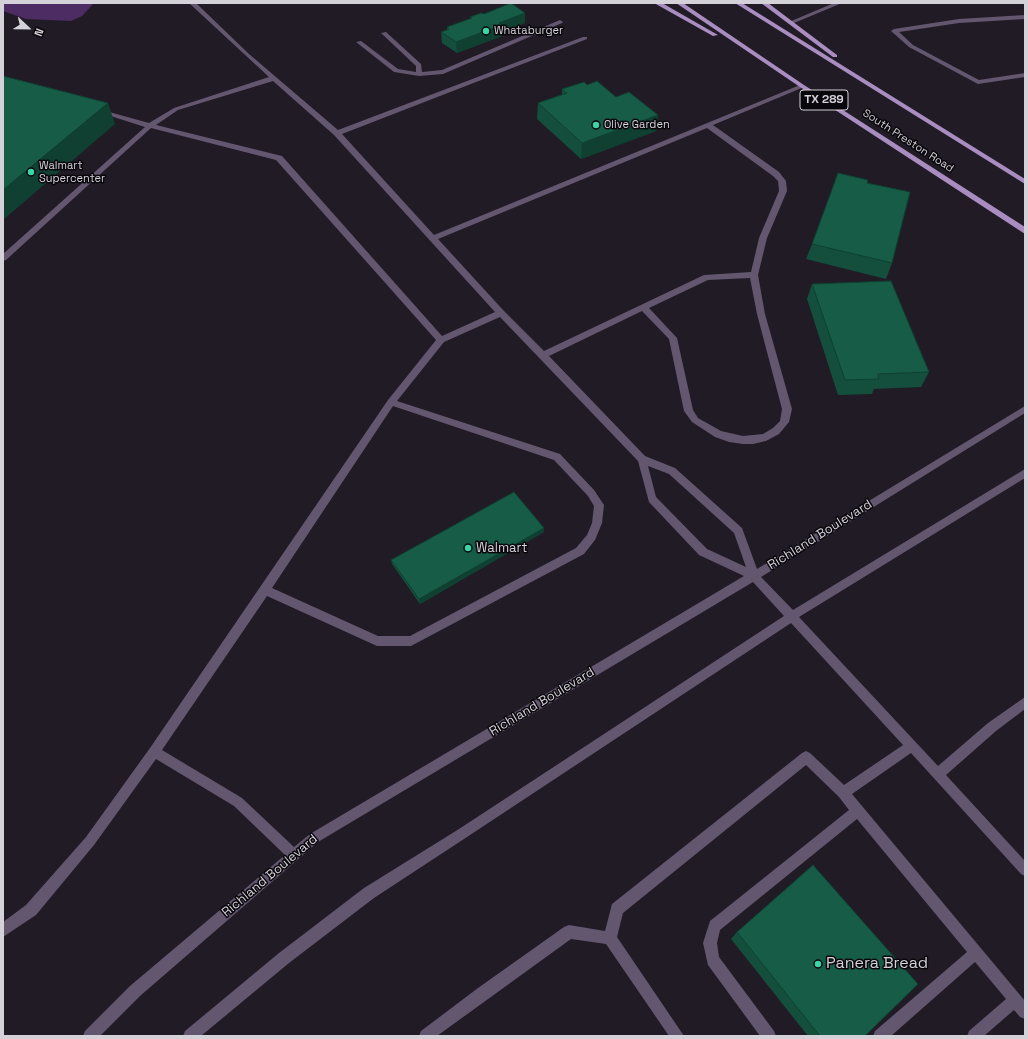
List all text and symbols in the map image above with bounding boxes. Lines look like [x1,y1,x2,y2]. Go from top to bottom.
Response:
north arrow [8,8,48,48]
place label: Whataburger [494,24,563,38]
text: N [31,26,47,39]
marker: Whataburger [481,26,491,36]
road number: TX 289 [800,90,848,110]
street label: South Preston Road [860,107,956,175]
place label: Olive Garden [604,118,670,132]
marker: Olive Garden [591,120,601,130]
place label: Walmart Supercenter [39,159,105,185]
marker: Walmart Supercenter [26,167,36,177]
street label: Richland Boulevard [765,497,875,573]
place label: Walmart [476,540,527,556]
marker: Walmart [463,543,473,553]
street label: Richland Boulevard [487,664,597,740]
street label: Richland Boulevard [219,831,321,921]
place label: Panera Bread [826,954,928,974]
marker: Panera Bread [813,959,823,969]

